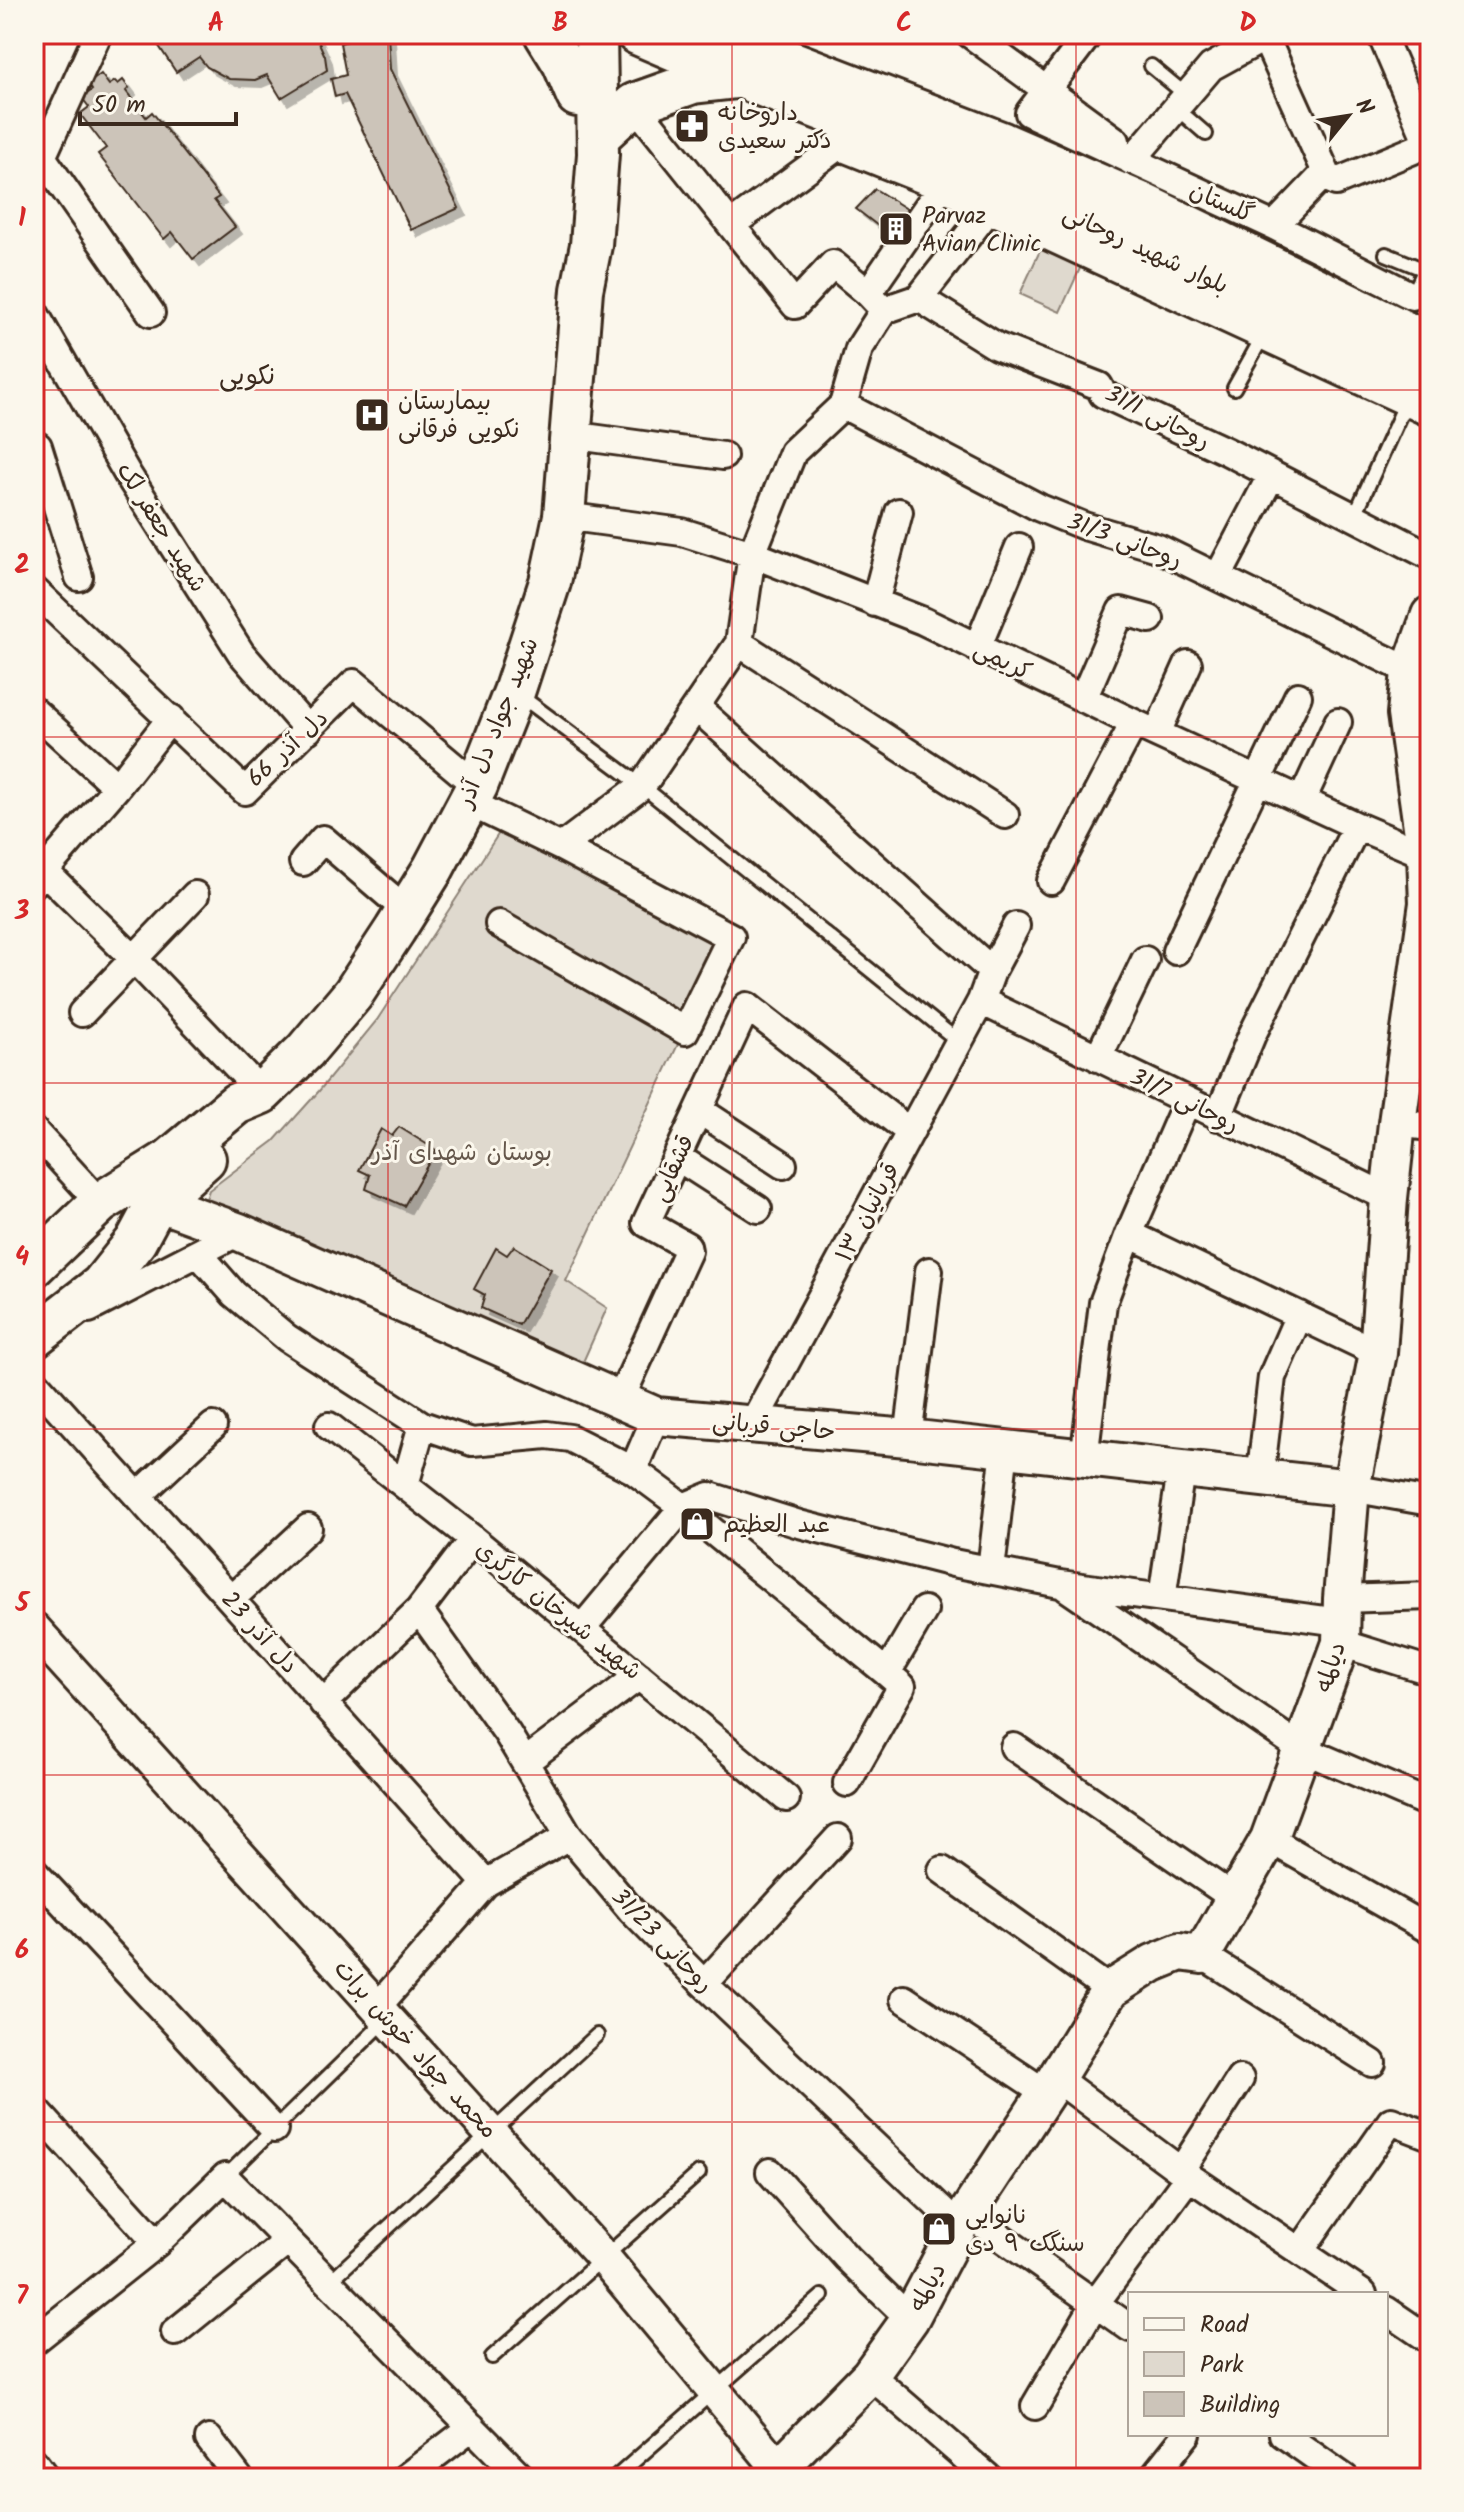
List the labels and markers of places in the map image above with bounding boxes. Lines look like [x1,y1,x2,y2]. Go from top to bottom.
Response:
place label: داروخانه دکتر سعیدی [718,94,832,161]
pharmacy icon: داروخانه دکتر سعیدی [673,107,711,145]
place label: Parvaz Avian Clinic [922,197,1041,264]
building icon: Parvaz Avian Clinic [877,210,915,248]
place label: بیمارستان نکویی فرقانی [398,383,519,450]
hospital icon: بیمارستان نکویی فرقانی [353,396,391,434]
shop icon: عبد العظيم [678,1505,716,1543]
place label: عبد العظيم [723,1506,830,1545]
place label: نانوایی سنگک ۹ دی [965,2197,1085,2264]
shop icon: نانوایی سنگک ۹ دی [920,2210,958,2248]

